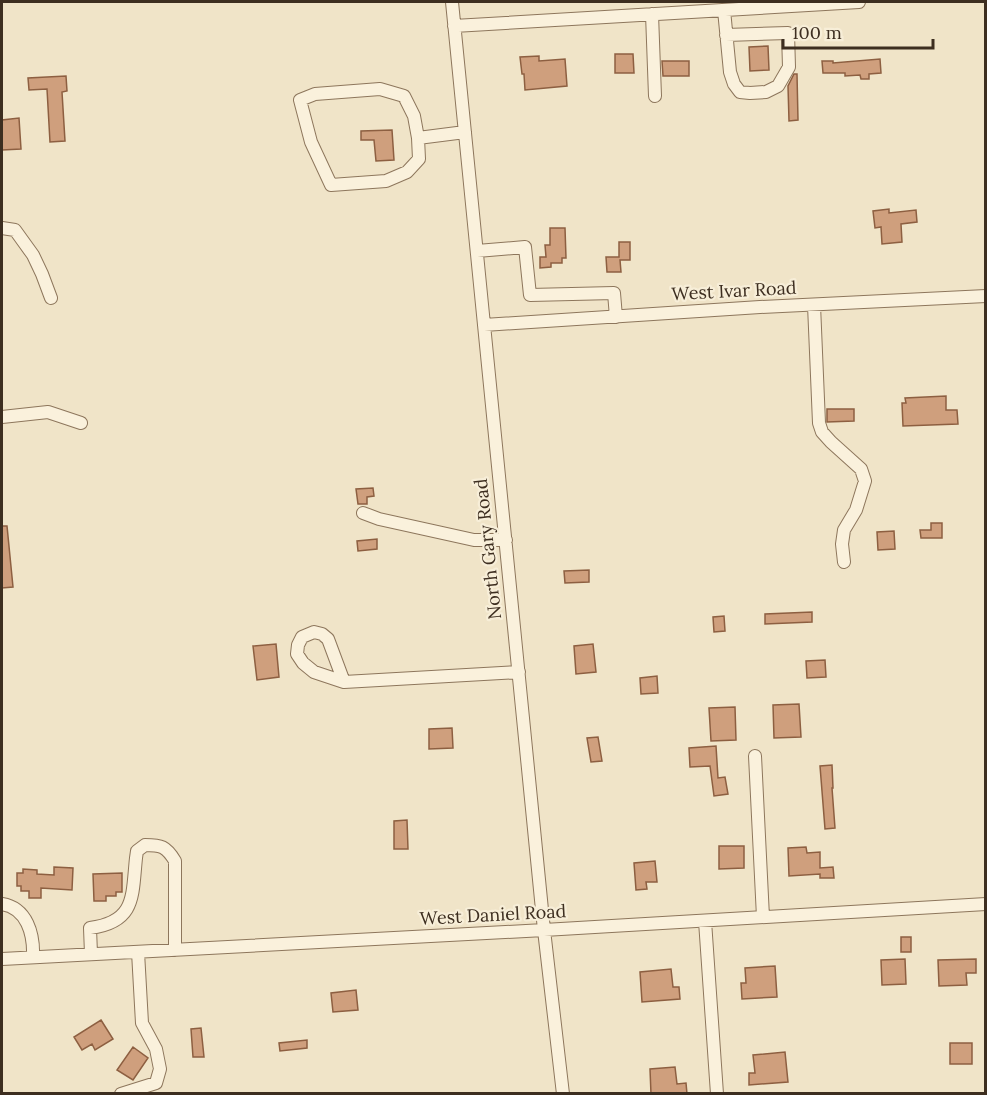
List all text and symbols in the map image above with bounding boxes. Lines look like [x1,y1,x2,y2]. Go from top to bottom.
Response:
scale bar [783,12,933,50]
text: 100 m [792,21,842,44]
street label: West Ivar Road [671,276,797,305]
street label: North Gary Road [469,477,506,621]
street label: West Daniel Road [419,899,567,930]

